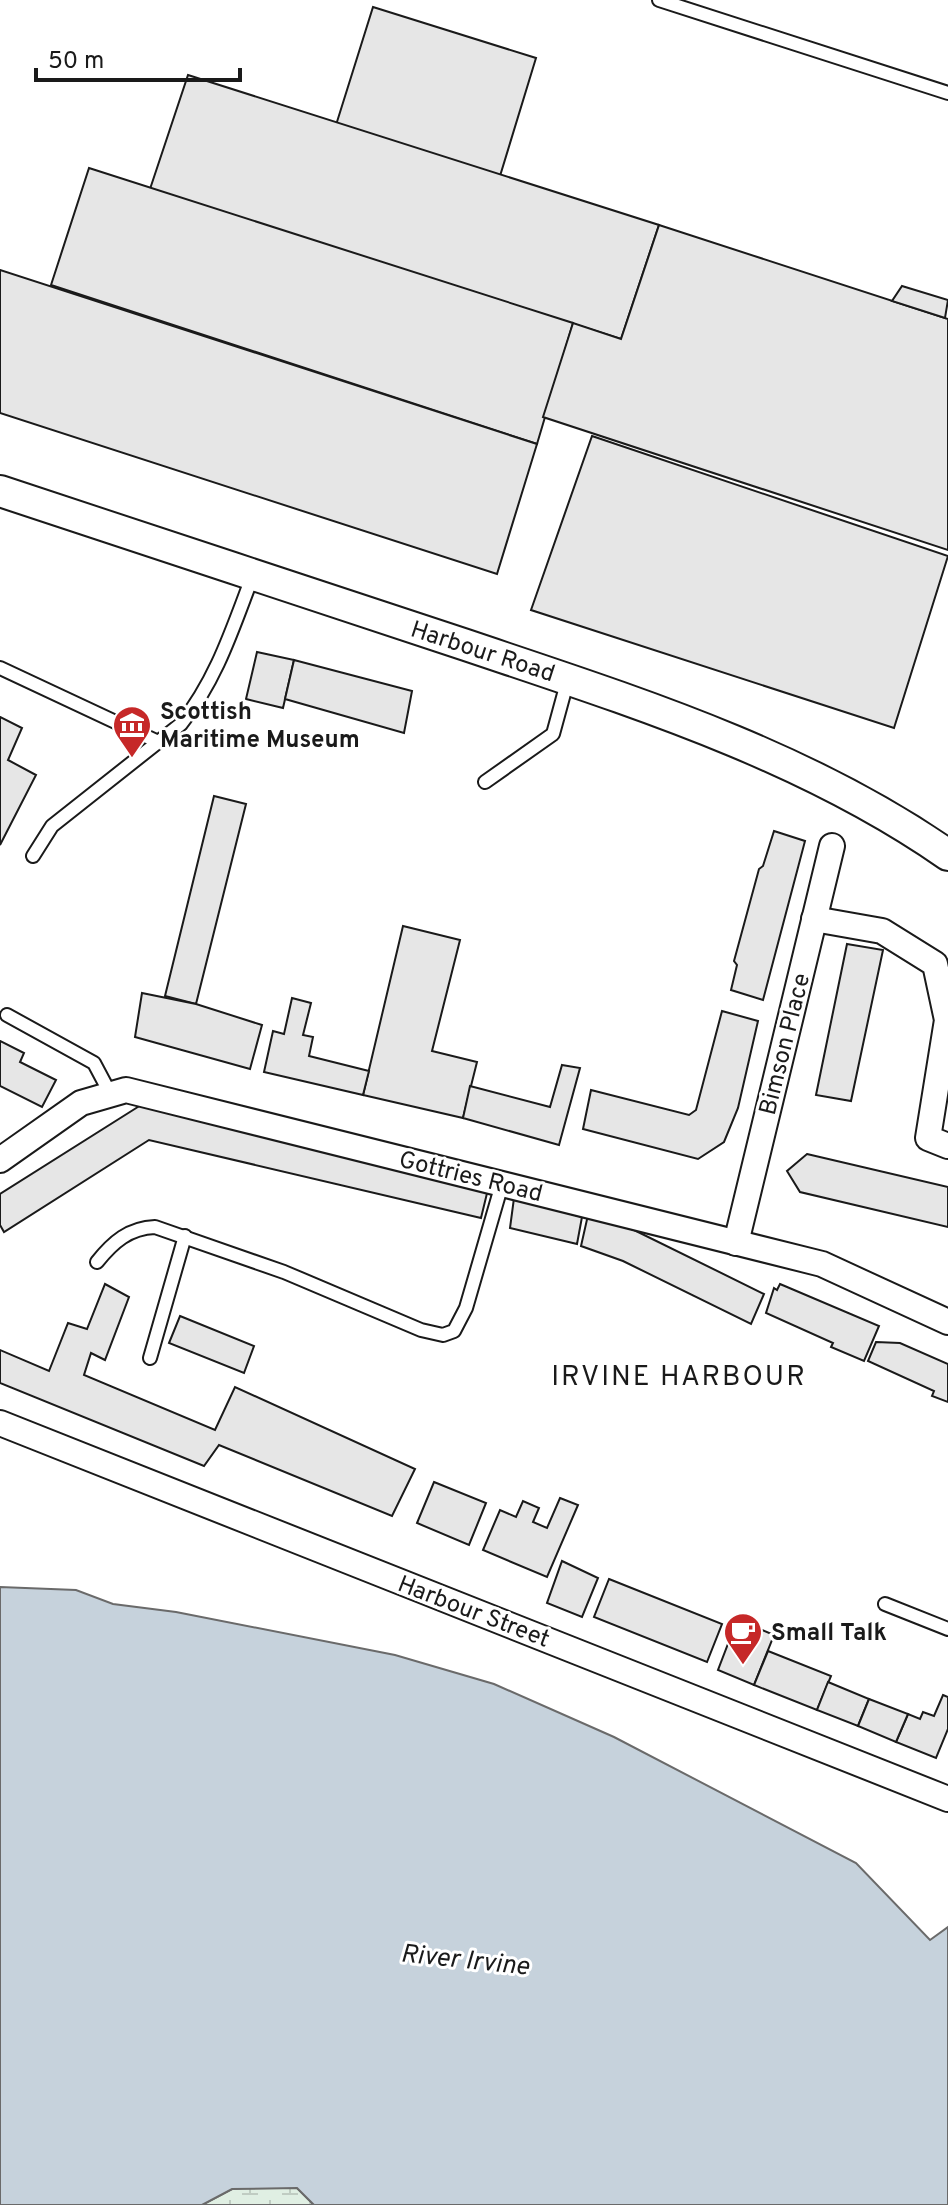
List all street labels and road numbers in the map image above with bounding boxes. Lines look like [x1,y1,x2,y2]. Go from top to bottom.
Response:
street label: Harbour Road [407,616,558,690]
street label: Bimson Place [754,970,818,1119]
street label: Gottries Road [396,1146,545,1210]
street label: Harbour Street [393,1570,553,1656]

